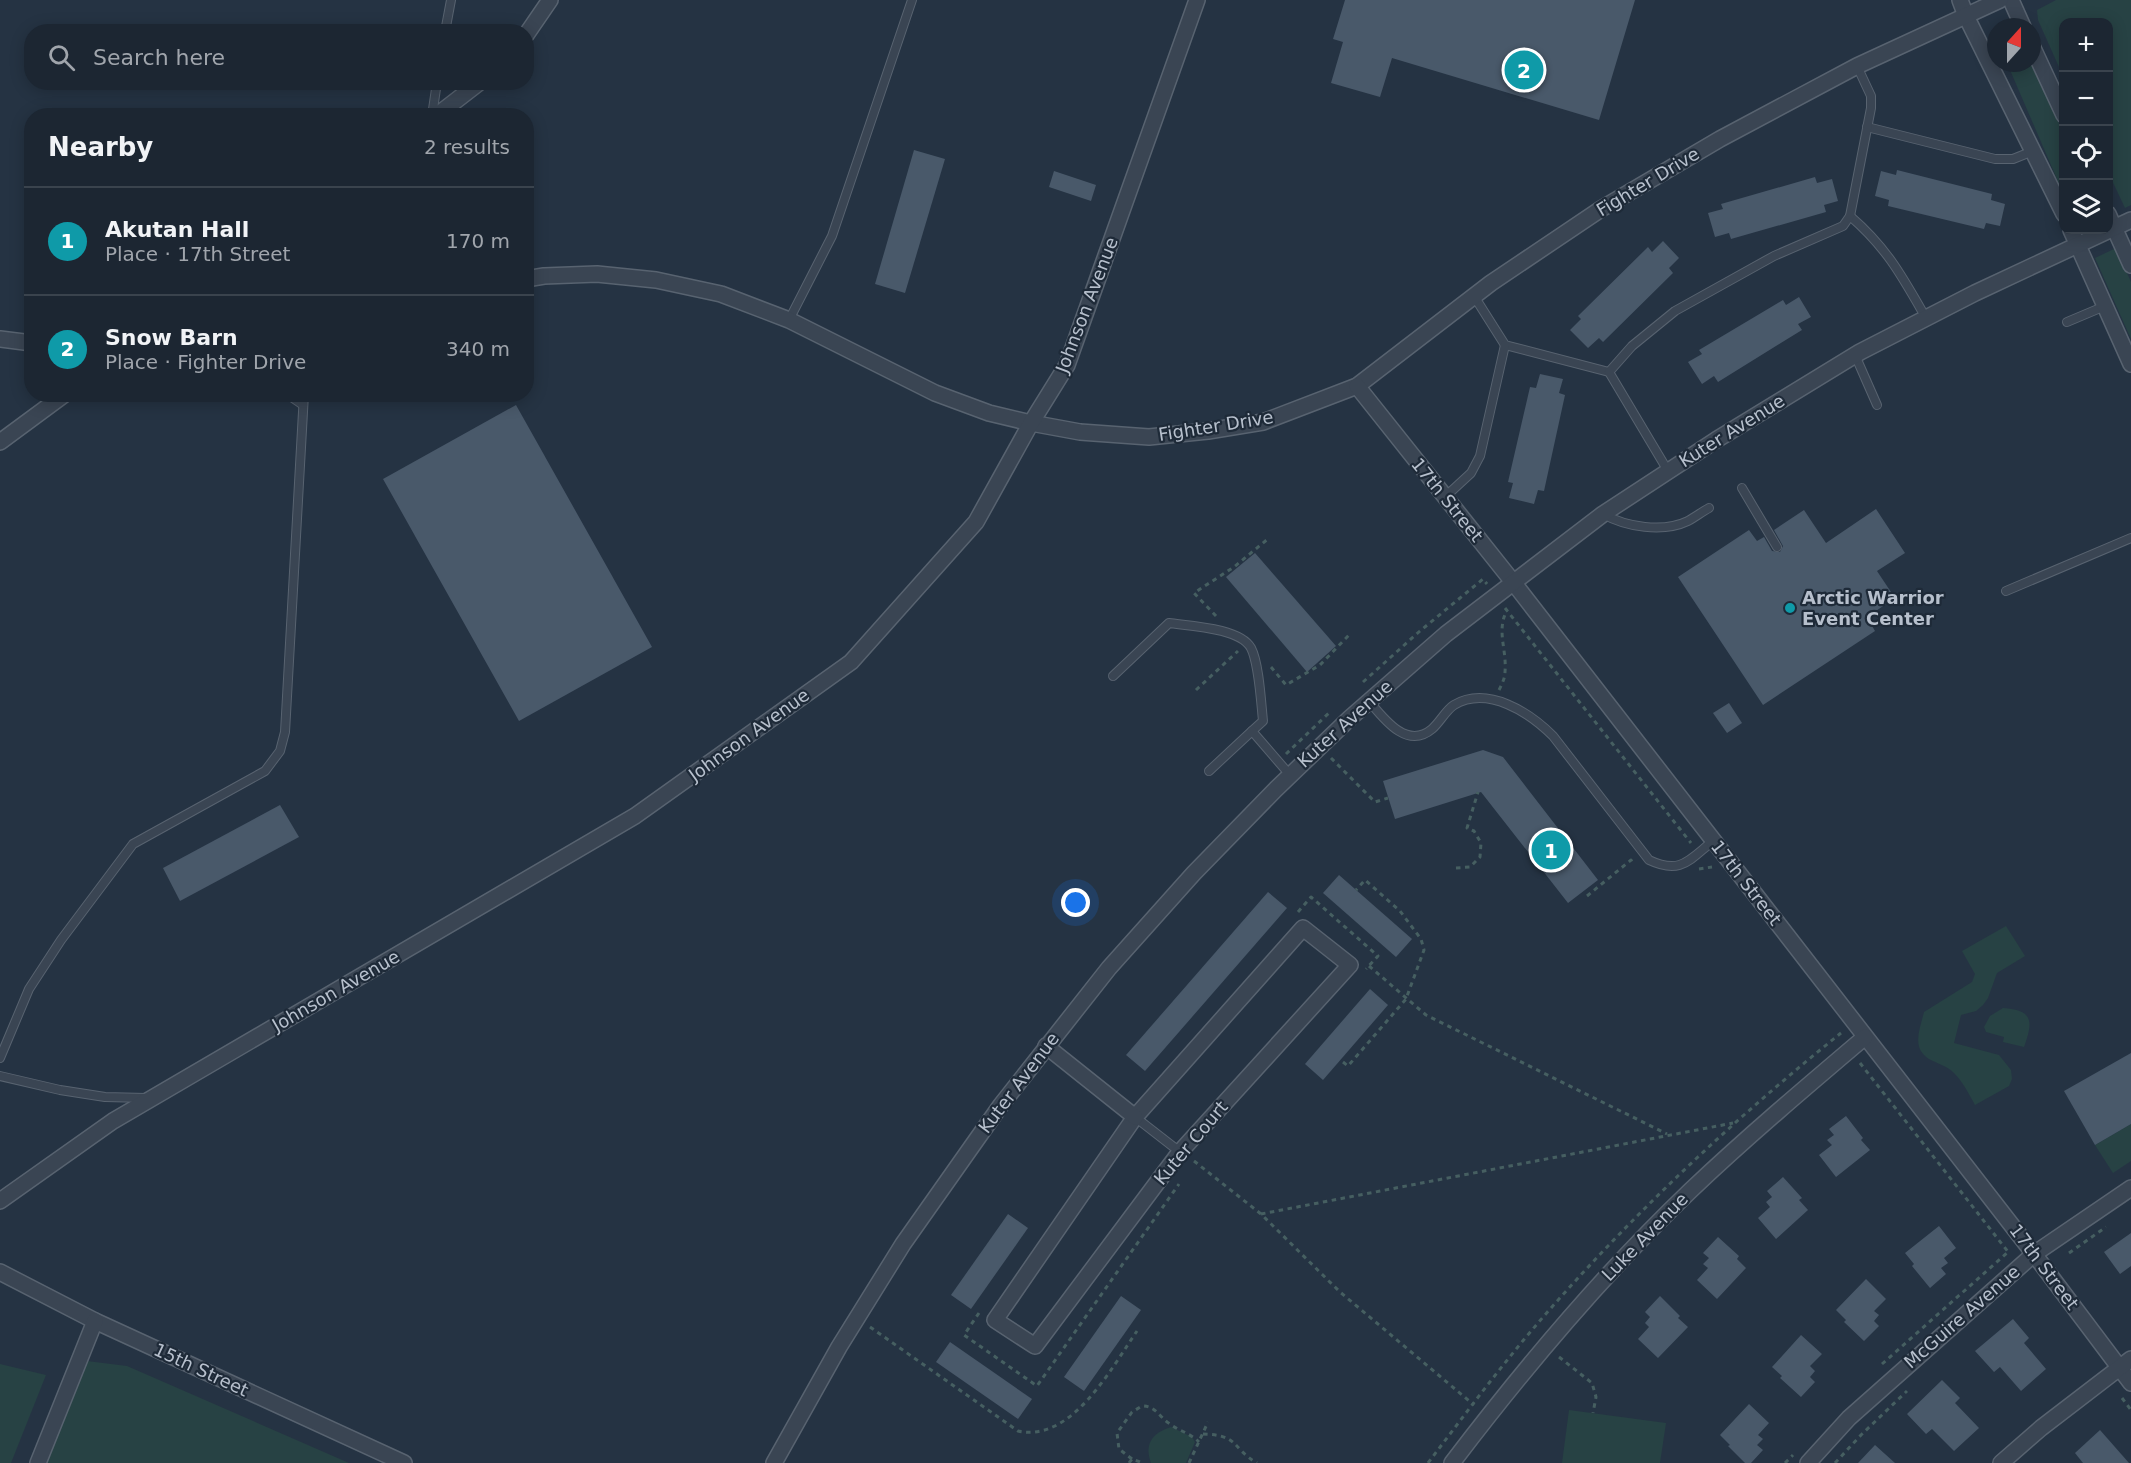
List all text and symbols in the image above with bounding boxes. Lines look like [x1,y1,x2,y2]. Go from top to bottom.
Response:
north arrow [1987,18,2041,72]
map controls [2059,18,2113,234]
button: + [2059,18,2113,72]
search box [24,24,534,90]
icon: search [45,41,78,74]
text: Search here [93,45,225,70]
pin: 2 [1504,48,1544,92]
button: − [2059,72,2113,126]
button: locate [2059,126,2113,180]
text: Nearby [48,132,153,162]
text: 2 results [424,135,510,159]
street label: Fighter Drive [1593,143,1703,220]
button: layers [2059,180,2113,234]
text: Akutan Hall [105,217,249,242]
text: 1 [61,229,74,253]
text: 170 m [446,229,510,253]
street label: Johnson Avenue [1051,234,1122,377]
text: Place · 17th Street [105,242,290,266]
text: Snow Barn [105,325,238,350]
text: 2 [61,337,74,361]
text: 340 m [446,337,510,361]
text: Place · Fighter Drive [105,350,306,374]
street label: Kuter Avenue [1675,390,1788,471]
street label: Fighter Drive [1157,406,1275,445]
street label: 17th Street [1407,454,1488,546]
place label: Arctic Warrior Event Center [1802,587,1944,629]
marker: Arctic Warrior Event Center [1783,601,1797,615]
street label: Kuter Avenue [1293,676,1396,772]
street label: Johnson Avenue [684,684,813,786]
pin: 1 [1532,828,1570,872]
street label: 17th Street [1707,836,1786,929]
your location [1061,888,1090,917]
street label: Johnson Avenue [267,946,403,1036]
street label: Kuter Avenue [974,1028,1063,1137]
street label: Kuter Court [1149,1096,1232,1189]
street label: Luke Avenue [1597,1188,1692,1285]
street label: 17th Street [2005,1220,2083,1314]
street label: McGuire Avenue [1900,1261,2024,1373]
street label: 15th Street [151,1339,252,1401]

